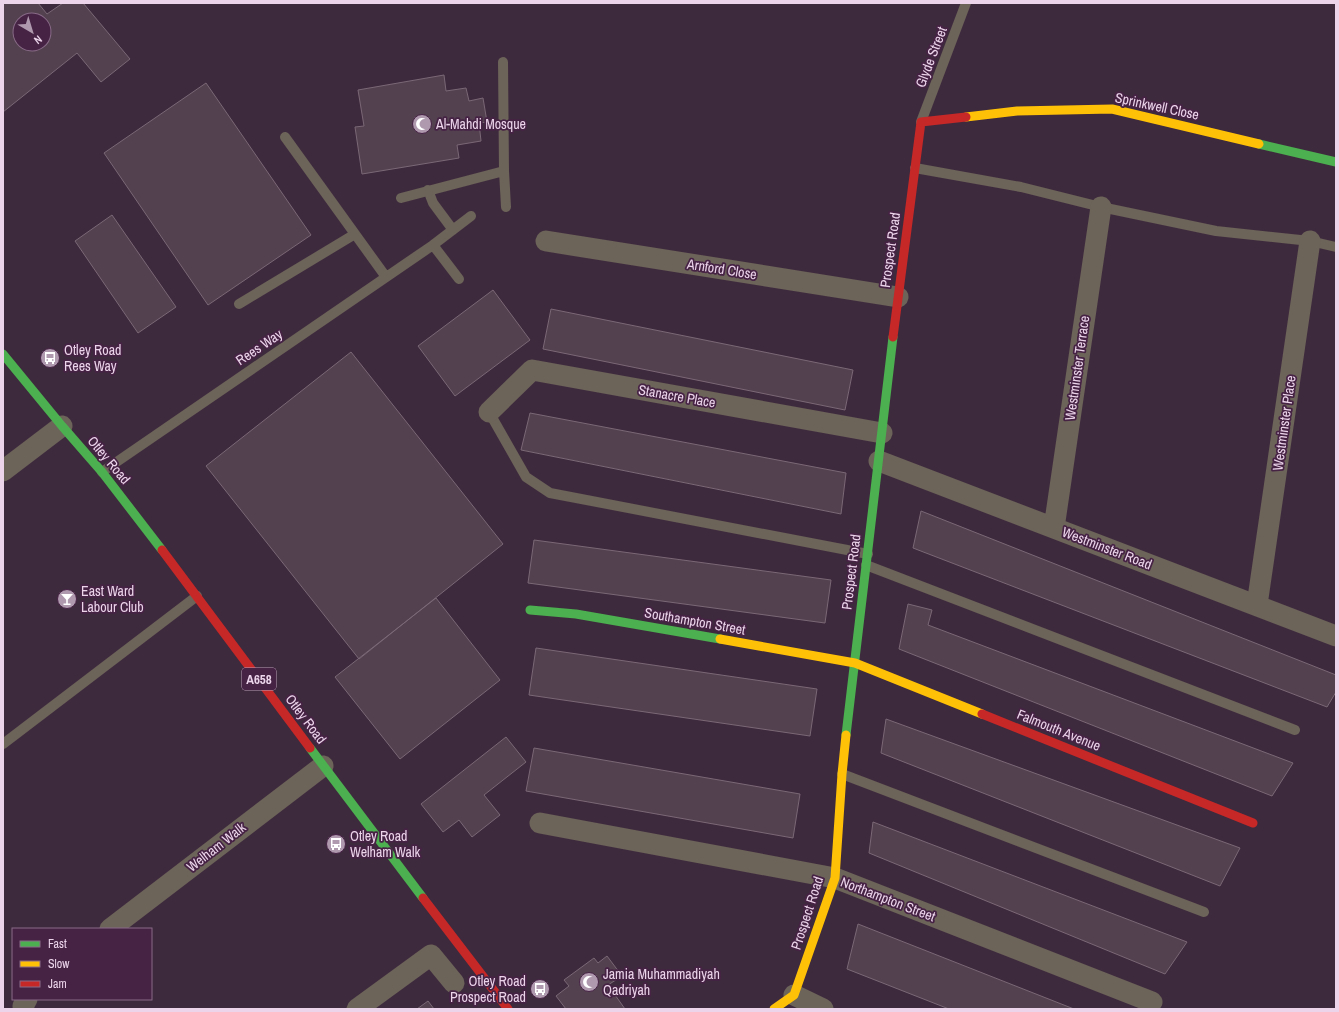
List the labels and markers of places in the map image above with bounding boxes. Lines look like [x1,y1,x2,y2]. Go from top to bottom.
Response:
mosque icon: Al‐Mahdi Mosque [411,113,433,135]
place label: Al‐Mahdi Mosque [435,115,526,133]
place label: Otley Road Rees Way [64,341,121,375]
bus stop icon: Otley Road Rees Way [39,347,61,369]
place label: East Ward Labour Club [81,582,144,616]
bar icon: East Ward Labour Club [56,588,78,610]
place label: Otley Road Welham Walk [350,827,420,861]
bus stop icon: Otley Road Welham Walk [325,833,347,855]
place label: Jamia Muhammadiyah Qadriyah [603,965,720,999]
mosque icon: Jamia Muhammadiyah Qadriyah [578,971,600,993]
place label: Otley Road Prospect Road [450,972,526,1006]
bus stop icon: Otley Road Prospect Road [529,978,551,1000]

